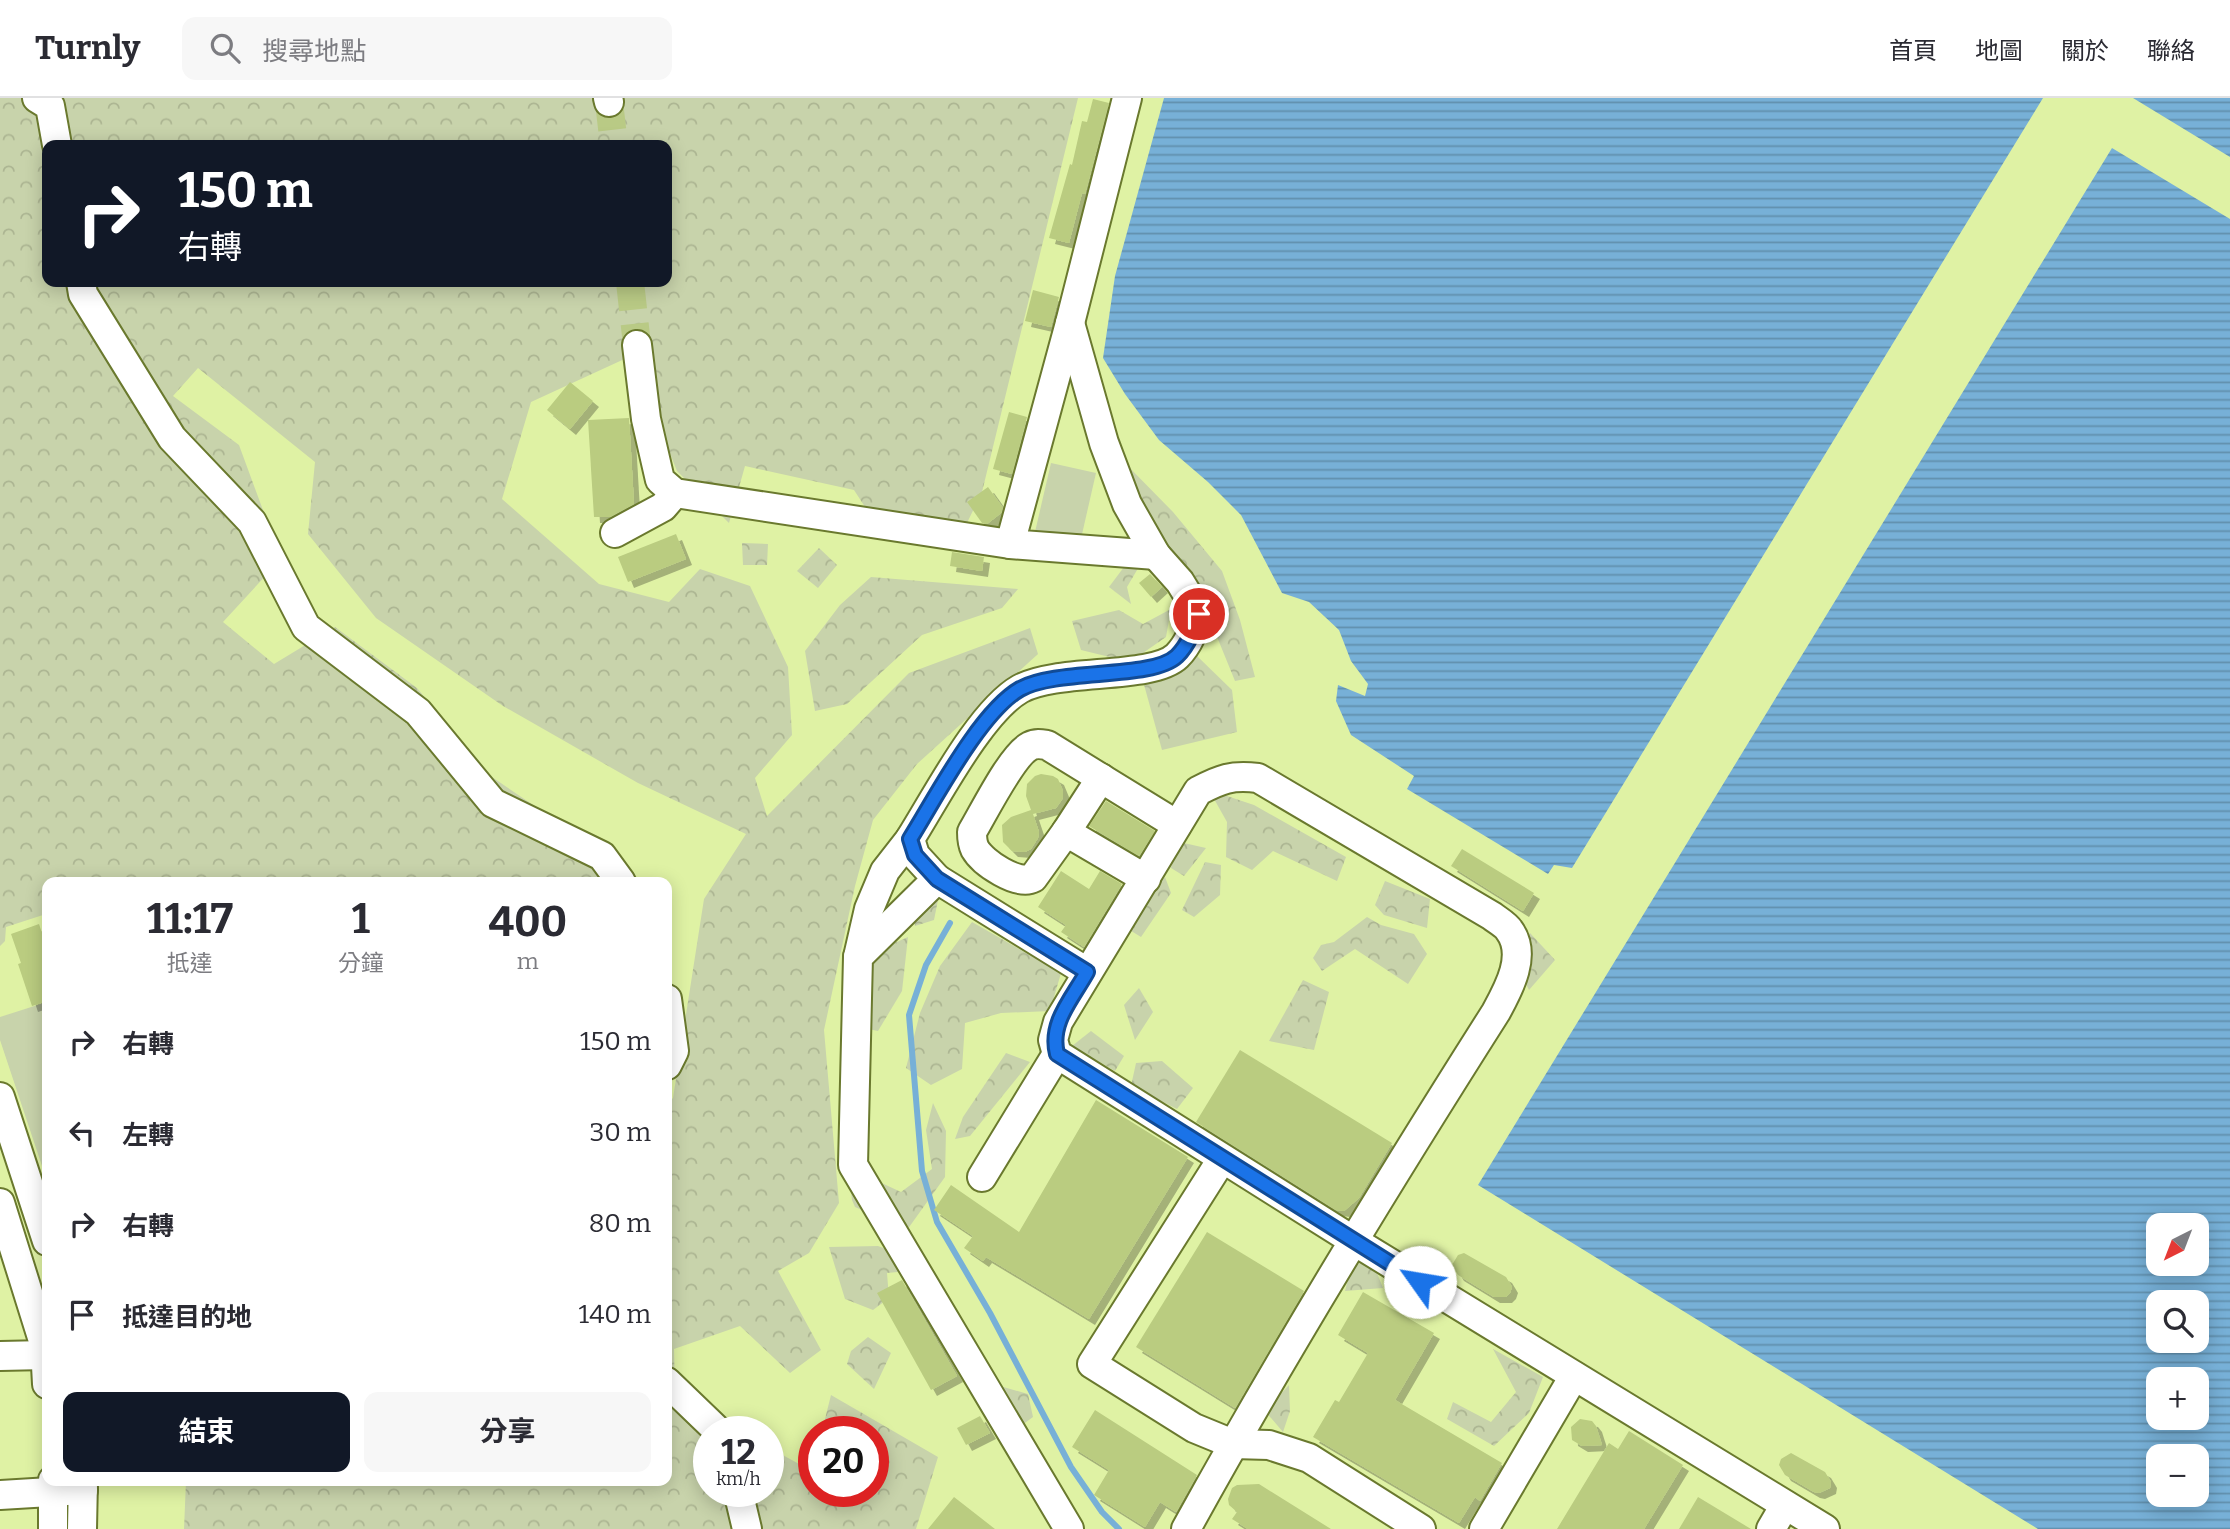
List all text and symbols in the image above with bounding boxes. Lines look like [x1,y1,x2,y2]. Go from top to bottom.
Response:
search box [182,17,672,80]
text: Turnly [35,28,140,68]
icon: search [206,29,244,67]
text: 搜尋地點 [262,36,366,67]
text: 首頁 [1889,37,1937,65]
text: 地圖 [1975,37,2023,65]
text: 關於 [2061,37,2109,65]
text: 聯絡 [2147,37,2195,65]
text: 150 m [178,161,313,220]
icon: right [63,168,154,259]
text: 右轉 [178,228,242,266]
pin [1169,584,1229,644]
icon: arrive [1180,595,1218,633]
text: 11:17 [147,894,233,944]
text: 1 [352,894,370,944]
text: 400 [488,897,567,947]
text: m [517,947,539,975]
text: 抵達 [167,949,213,977]
text: 分鐘 [338,949,384,977]
icon: right [63,1023,101,1061]
text: 150 m [580,1026,651,1057]
text: 右轉 [122,1029,174,1060]
icon: left [63,1114,101,1152]
text: 30 m [590,1117,651,1148]
text: 左轉 [122,1120,174,1151]
icon: right [63,1205,101,1243]
text: 80 m [589,1208,651,1239]
text: 右轉 [122,1211,174,1242]
north arrow [2146,1213,2208,1276]
map controls [2146,1213,2209,1507]
position arrow [1383,1245,1457,1319]
button: search [2146,1290,2209,1353]
icon: arrive [63,1296,101,1334]
text: 140 m [579,1299,651,1330]
text: 抵達目的地 [122,1302,252,1333]
button: + [2146,1367,2209,1430]
button: 結束 [63,1392,350,1472]
button: 分享 [364,1392,651,1472]
speed limit sign: 20 [798,1416,889,1507]
text: 12 [721,1431,756,1473]
button: − [2146,1444,2209,1507]
text: km/h [716,1468,761,1490]

